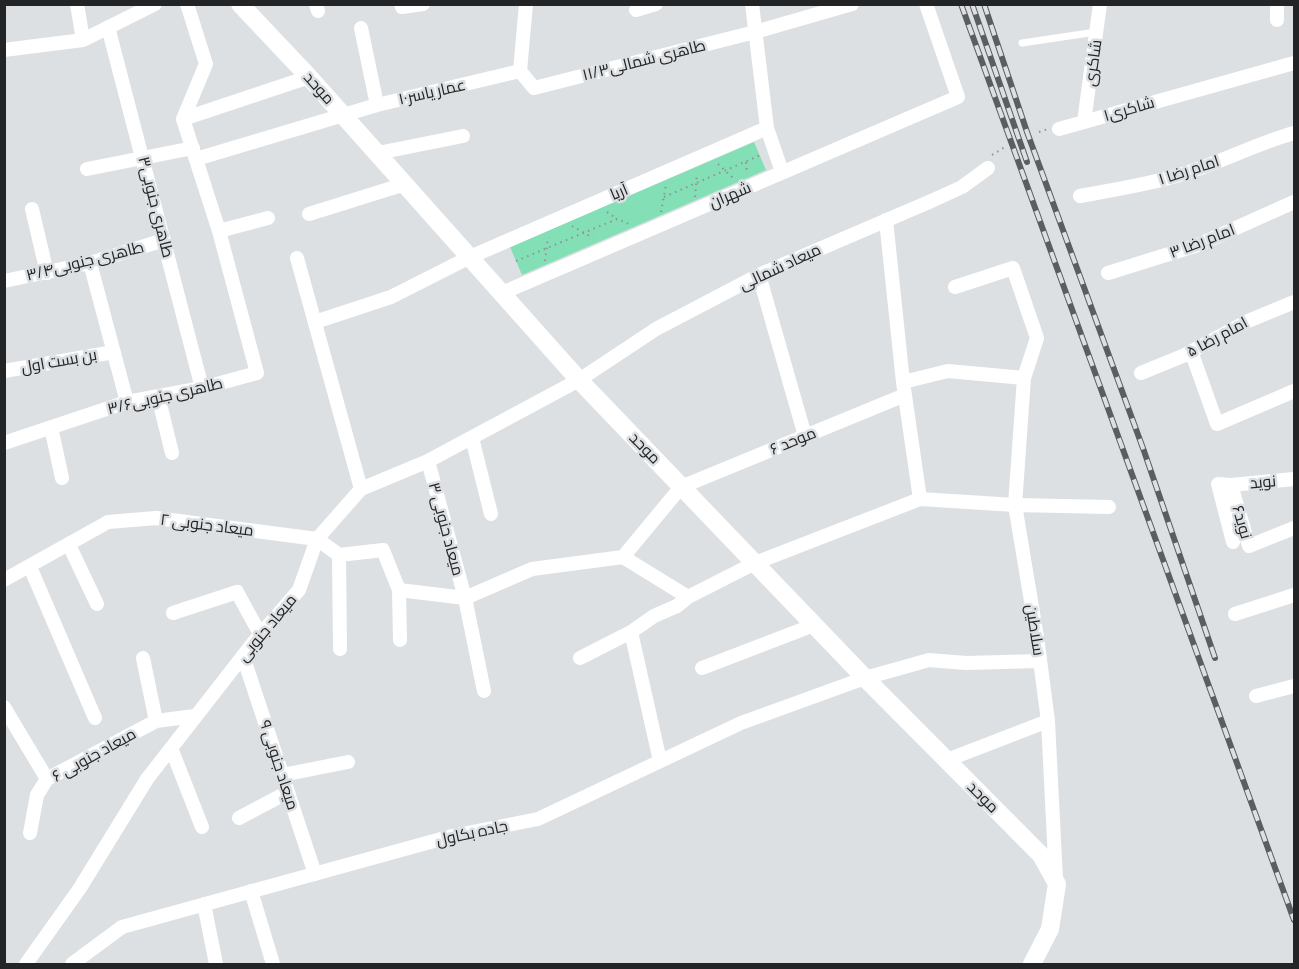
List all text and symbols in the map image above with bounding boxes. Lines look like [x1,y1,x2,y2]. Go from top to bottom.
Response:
street label: طاهری شمالی۱۱/۳ [581,35,707,85]
street label: شاکری [1080,38,1106,88]
street label: موحد [300,68,338,108]
street label: عمار یاسر۱۰ [397,75,467,109]
street label: شاکری۱ [1101,93,1157,125]
street label: امام رضا ۱ [1156,151,1222,189]
street label: طاهری جنوبی۳ [134,154,178,260]
street label: شهران [706,178,754,212]
street label: آریا [607,180,631,204]
street label: امام رضا ۳ [1167,220,1237,262]
street label: طاهری جنوبی۳/۴ [24,237,146,285]
street label: میعاد شمالی [736,240,824,294]
street label: امام رضا ۵ [1183,313,1251,361]
street label: بن بست اول [20,345,98,377]
street label: طاهری جنوبی۳/۶ [105,373,225,419]
street label: موحد ۶ [767,423,819,459]
street label: موحد [625,428,665,468]
street label: نوید [1249,471,1277,493]
street label: میعاد جنوبی ۳ [424,480,468,578]
street label: نوید۶ [1228,503,1256,541]
street label: میعاد جنوبی ۲ [159,510,255,540]
street label: میعاد جنوبی [233,590,301,666]
street label: سلاطین [1021,603,1049,657]
street label: میعاد جنوبی ۹ [255,718,303,812]
street label: میعاد جنوبی ۶ [49,724,139,786]
street label: موحد [963,777,1003,817]
street label: جاده بکاول [434,816,510,850]

